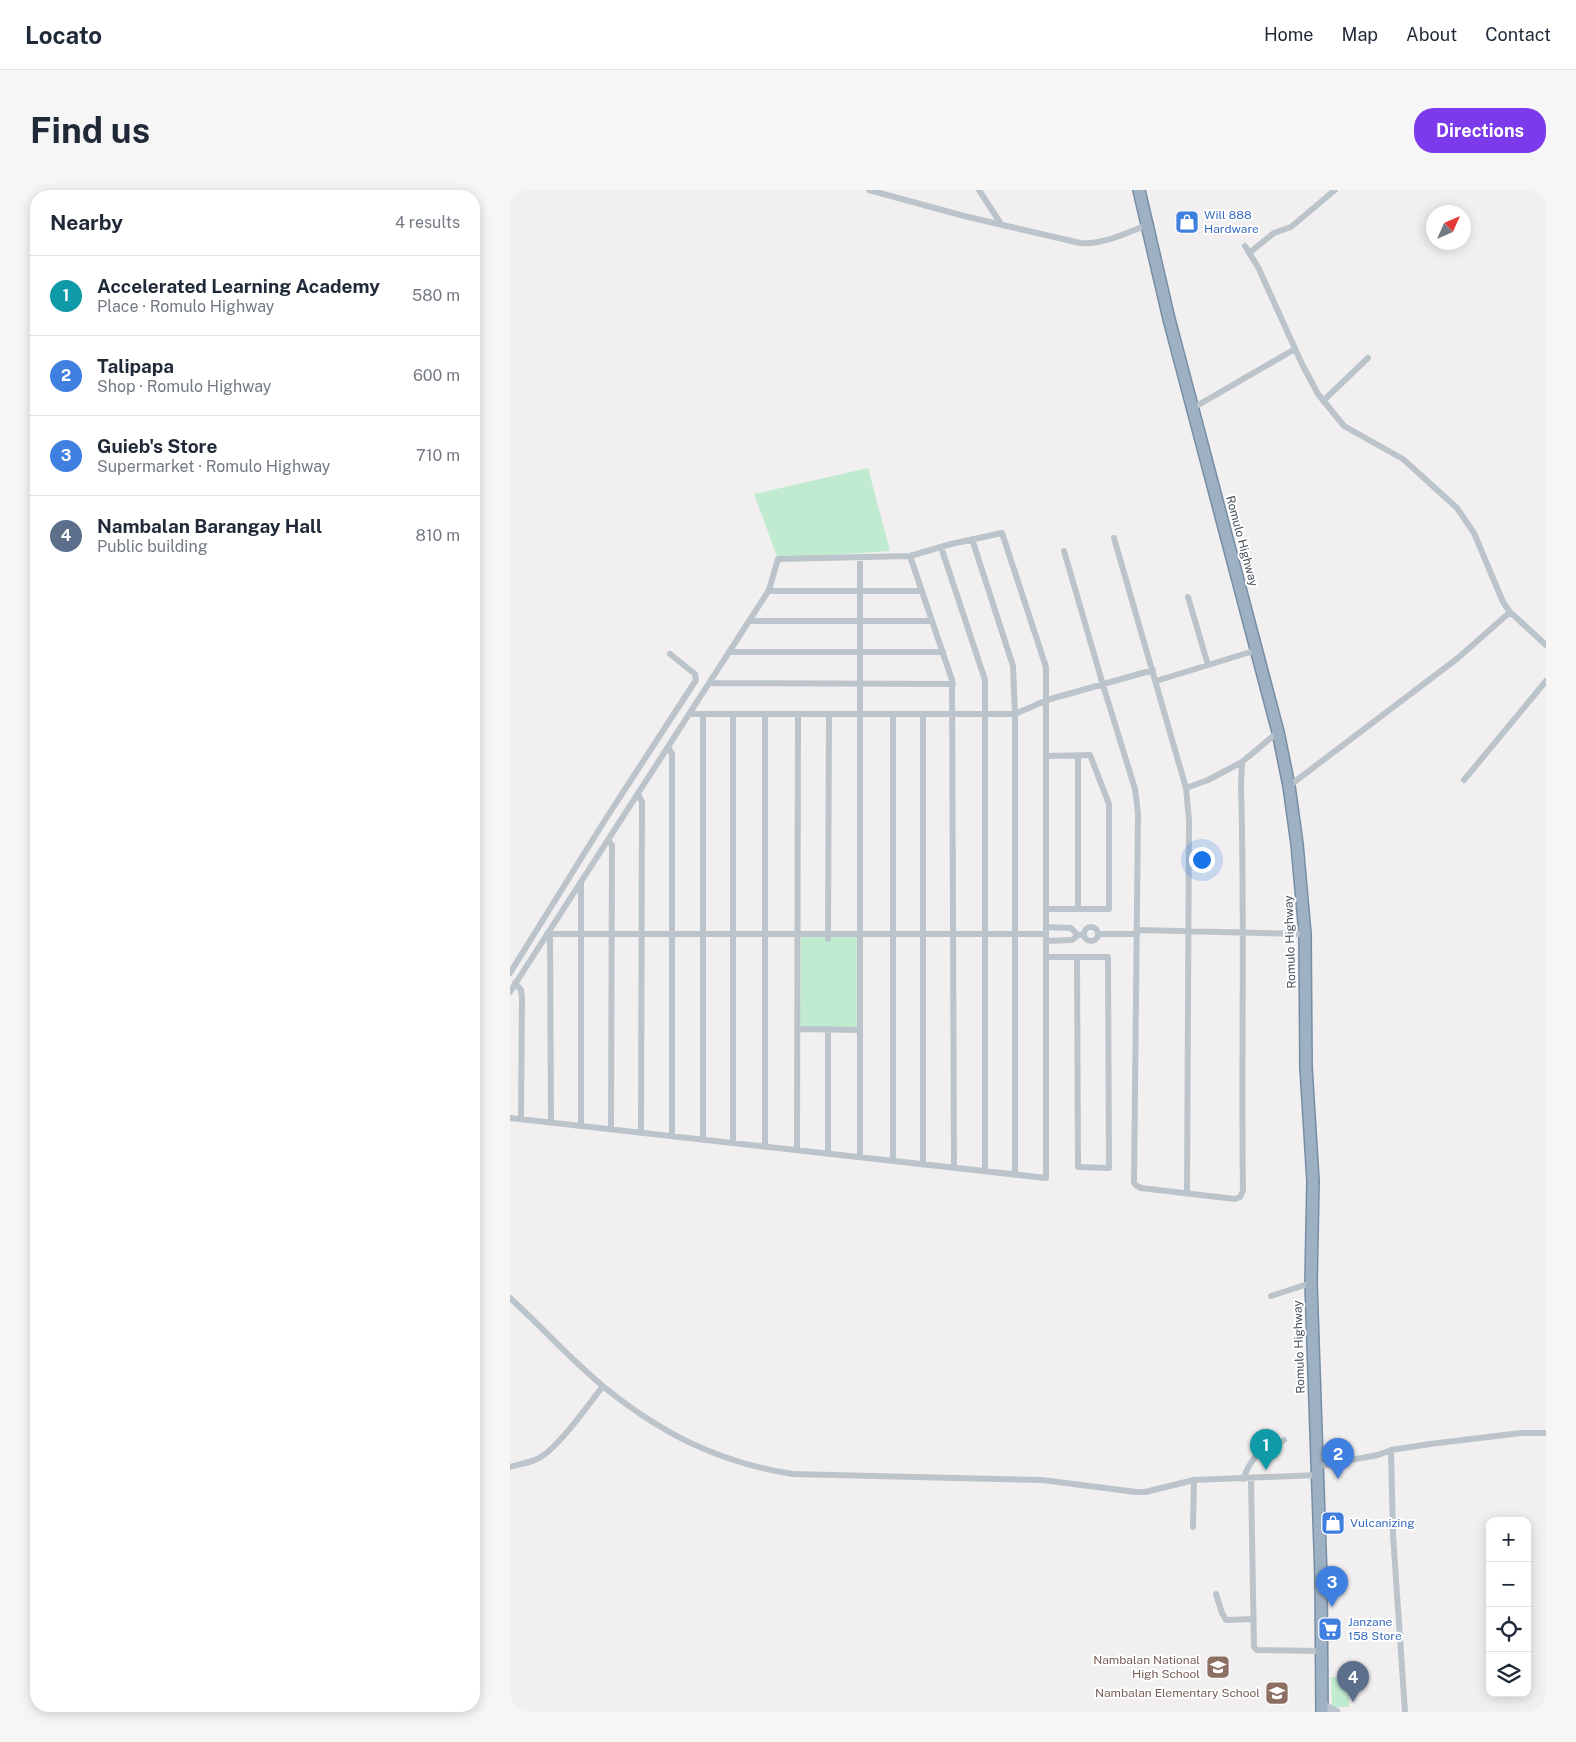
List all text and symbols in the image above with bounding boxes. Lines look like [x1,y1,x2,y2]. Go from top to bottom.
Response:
text: Locato [25,21,102,49]
text: Home [1264,24,1314,45]
text: Map [1342,24,1378,45]
text: About [1406,24,1457,45]
text: Contact [1485,24,1551,45]
button: Directions [1414,108,1546,153]
text: Find us [30,110,150,151]
north arrow [1426,205,1471,250]
place label: Will 888 Hardware [1204,208,1259,236]
shop icon: Will 888 Hardware [1174,209,1200,235]
text: Nearby [50,210,123,235]
text: 4 results [395,213,460,232]
text: Accelerated Learning Academy [97,275,380,297]
text: 1 [63,286,69,305]
text: 580 m [412,286,460,305]
text: Place · Romulo Highway [97,297,274,316]
text: Talipapa [97,355,174,377]
text: 2 [61,366,71,385]
text: 600 m [413,366,460,385]
text: Shop · Romulo Highway [97,377,271,396]
text: Guieb's Store [97,435,217,457]
text: 3 [61,446,71,465]
text: 710 m [416,446,460,465]
text: Supermarket · Romulo Highway [97,457,330,476]
street label: Romulo Highway [1223,494,1261,589]
text: Nambalan Barangay Hall [97,515,322,537]
text: 4 [61,526,71,545]
text: 810 m [416,526,460,545]
text: Public building [97,537,208,556]
your location [1189,847,1215,873]
street label: Romulo Highway [1281,894,1299,989]
street label: Romulo Highway [1290,1299,1308,1394]
pin: 1 [1250,1429,1282,1470]
pin: 2 [1322,1438,1354,1479]
shop icon: Vulcanizing [1320,1510,1346,1536]
place label: Vulcanizing [1350,1516,1415,1530]
map controls [1486,1517,1531,1697]
button: + [1486,1517,1531,1562]
button: − [1486,1562,1531,1607]
pin: 3 [1316,1566,1348,1607]
button: locate [1486,1607,1531,1652]
place label: Janzane 158 Store [1348,1615,1402,1643]
supermarket icon: Janzane 158 Store [1317,1616,1343,1642]
button: layers [1486,1652,1531,1697]
place label: Nambalan National High School [1093,1653,1200,1681]
school or university icon: Nambalan National High School [1205,1654,1231,1680]
pin: 4 [1337,1661,1369,1702]
school or university icon: Nambalan Elementary School [1264,1680,1290,1706]
place label: Nambalan Elementary School [1095,1686,1260,1700]

